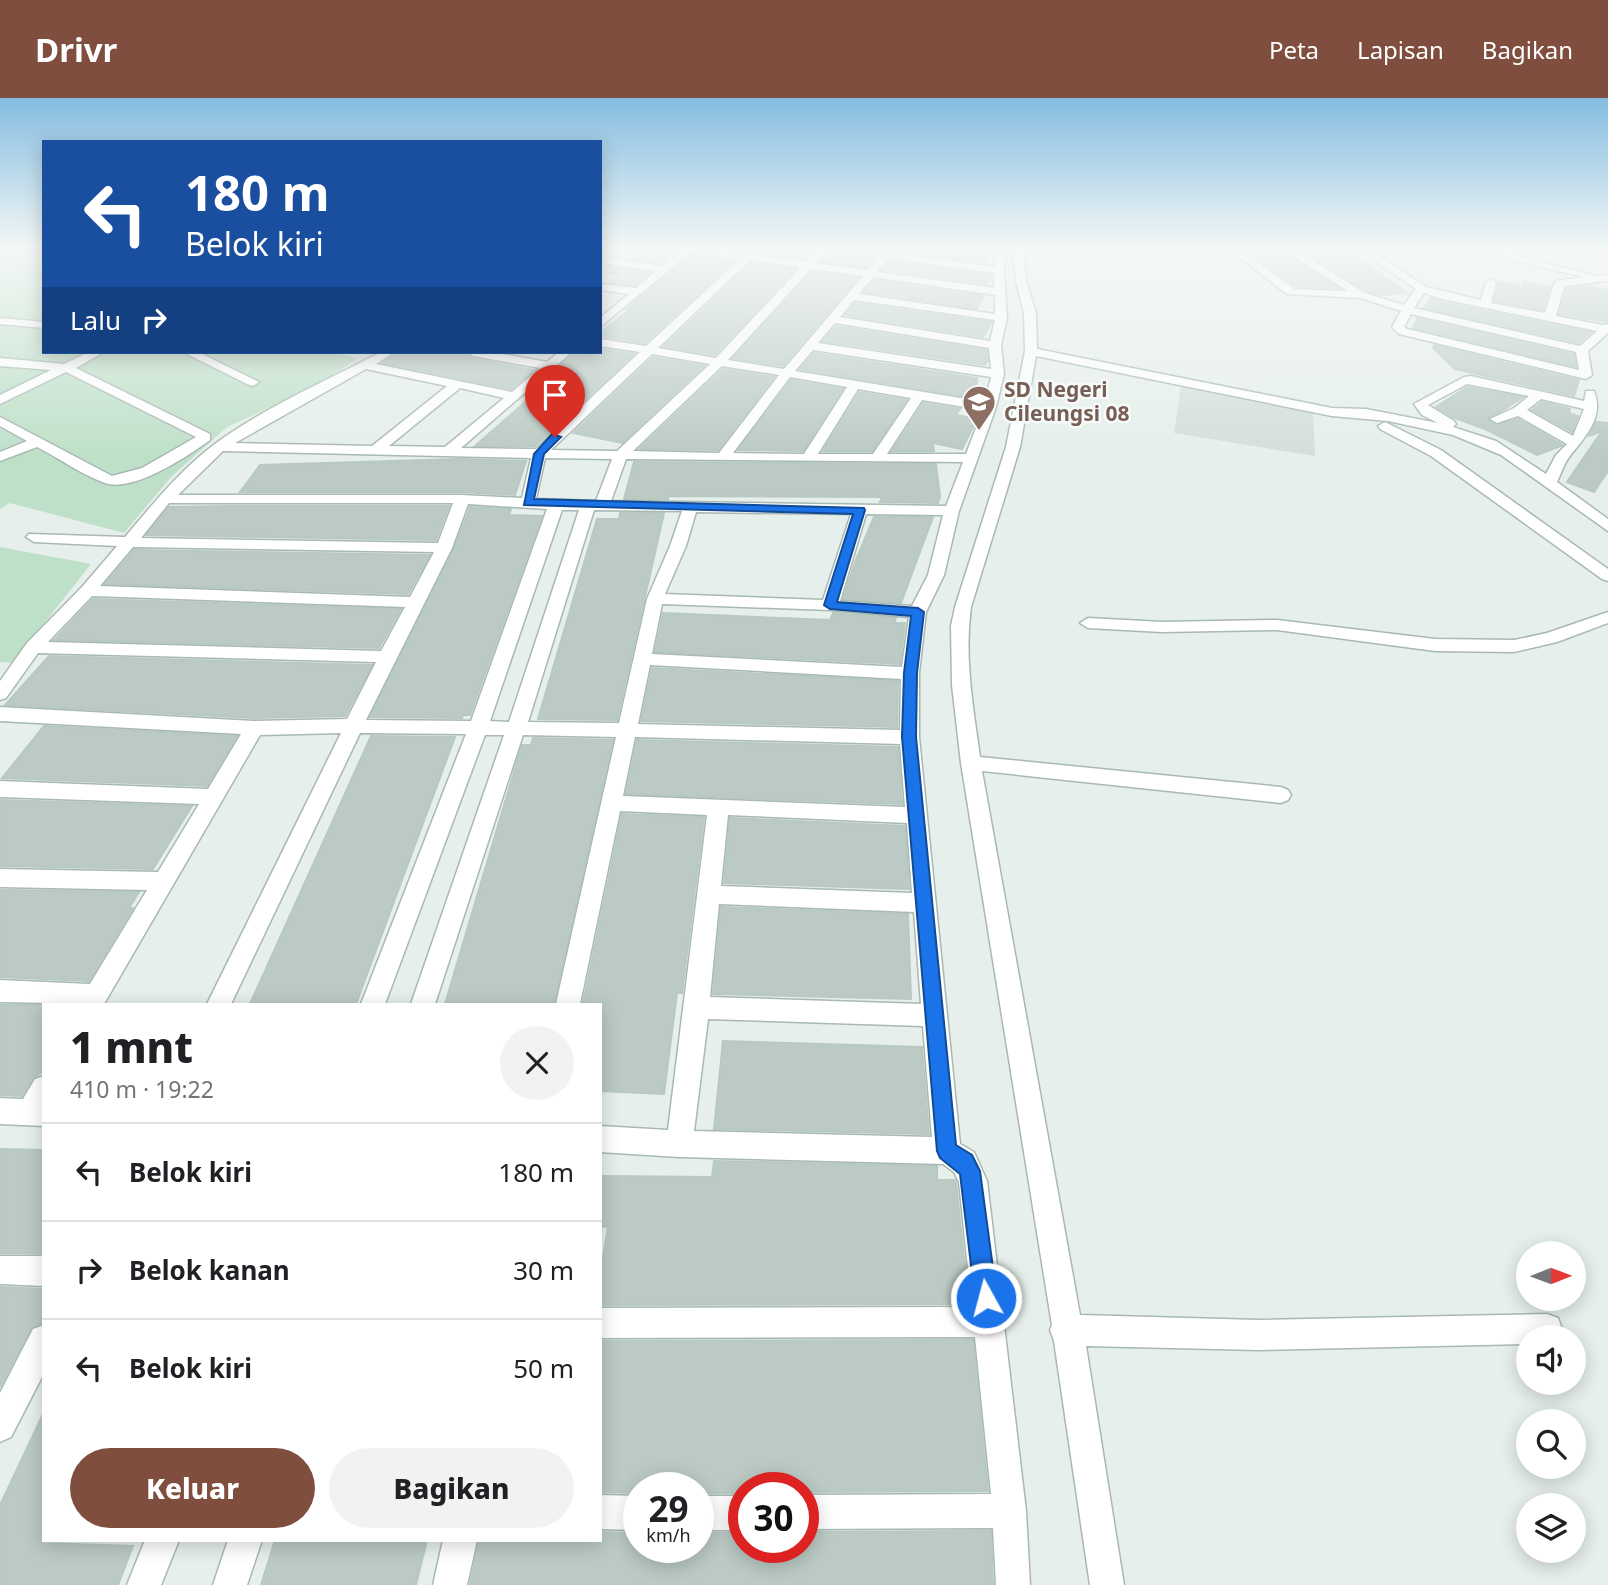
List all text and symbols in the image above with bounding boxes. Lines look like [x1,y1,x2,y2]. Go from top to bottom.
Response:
text: Drivr [35,27,117,72]
text: Peta [1269,33,1319,66]
text: Lapisan [1357,33,1444,66]
text: Bagikan [1482,33,1573,66]
text: 180 m [185,159,330,225]
icon: left [70,168,161,259]
text: Belok kiri [185,222,324,265]
icon: right [135,301,173,339]
text: Lalu [70,302,121,338]
pin [525,365,585,437]
place label: SD Negeri Cileungsi 08 [1004,375,1129,427]
icon: arrive [536,376,574,414]
school or university icon: SD Negeri Cileungsi 08 [960,383,998,432]
text: 1 mnt [70,1018,193,1075]
button: close [500,1026,574,1100]
text: 410 m · 19:22 [70,1073,214,1105]
icon: left [70,1153,108,1191]
text: Belok kiri [129,1154,252,1190]
text: 180 m [498,1154,574,1190]
north arrow [1516,1241,1586,1311]
map controls [1516,1241,1586,1563]
icon: right [70,1251,108,1289]
text: Belok kanan [129,1252,290,1288]
text: 30 m [513,1252,574,1288]
position arrow [949,1261,1023,1335]
button: sound [1516,1325,1586,1395]
icon: left [70,1349,108,1387]
text: Belok kiri [129,1350,252,1386]
text: 50 m [513,1350,574,1386]
button: search [1516,1409,1586,1479]
button: Keluar [70,1448,315,1528]
button: Bagikan [329,1448,574,1528]
speed limit sign: 30 [728,1472,819,1563]
text: 29 [648,1485,689,1532]
button: layers [1516,1493,1586,1563]
text: km/h [646,1523,691,1547]

